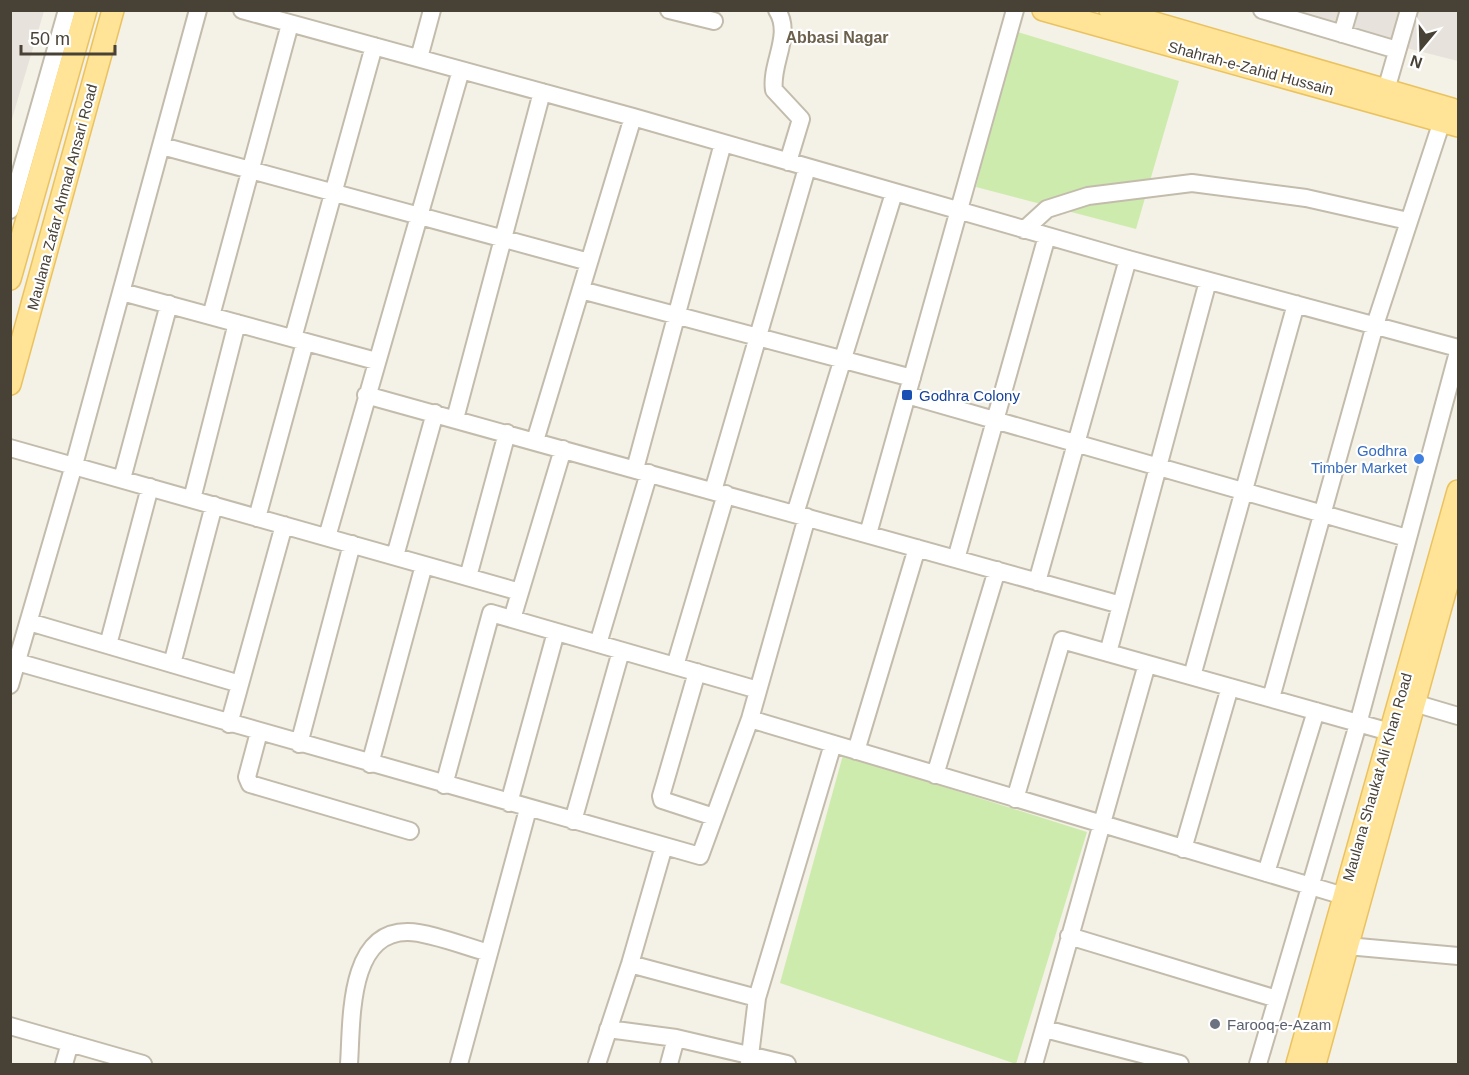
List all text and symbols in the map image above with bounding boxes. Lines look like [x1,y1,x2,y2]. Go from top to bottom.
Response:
scale bar [21,18,116,56]
north arrow [1391,18,1451,78]
text: 50 m [30,29,70,49]
district label: Abbasi Nagar [785,29,889,46]
street label: Shahrah-e-Zahid Hussain [1166,38,1336,98]
text: N [1408,52,1425,72]
street label: Maulana Zafar Ahmad Ansari Road [24,82,100,312]
place label: Godhra Colony [919,387,1020,404]
marker: Godhra Colony [900,388,914,402]
place label: Godhra Timber Market [1311,442,1408,476]
marker: Godhra Timber Market [1412,452,1426,466]
street label: Maulana Shaukat Ali Khan Road [1339,671,1415,883]
place label: Farooq-e-Azam [1227,1016,1331,1033]
marker: Farooq-e-Azam [1208,1017,1222,1031]

